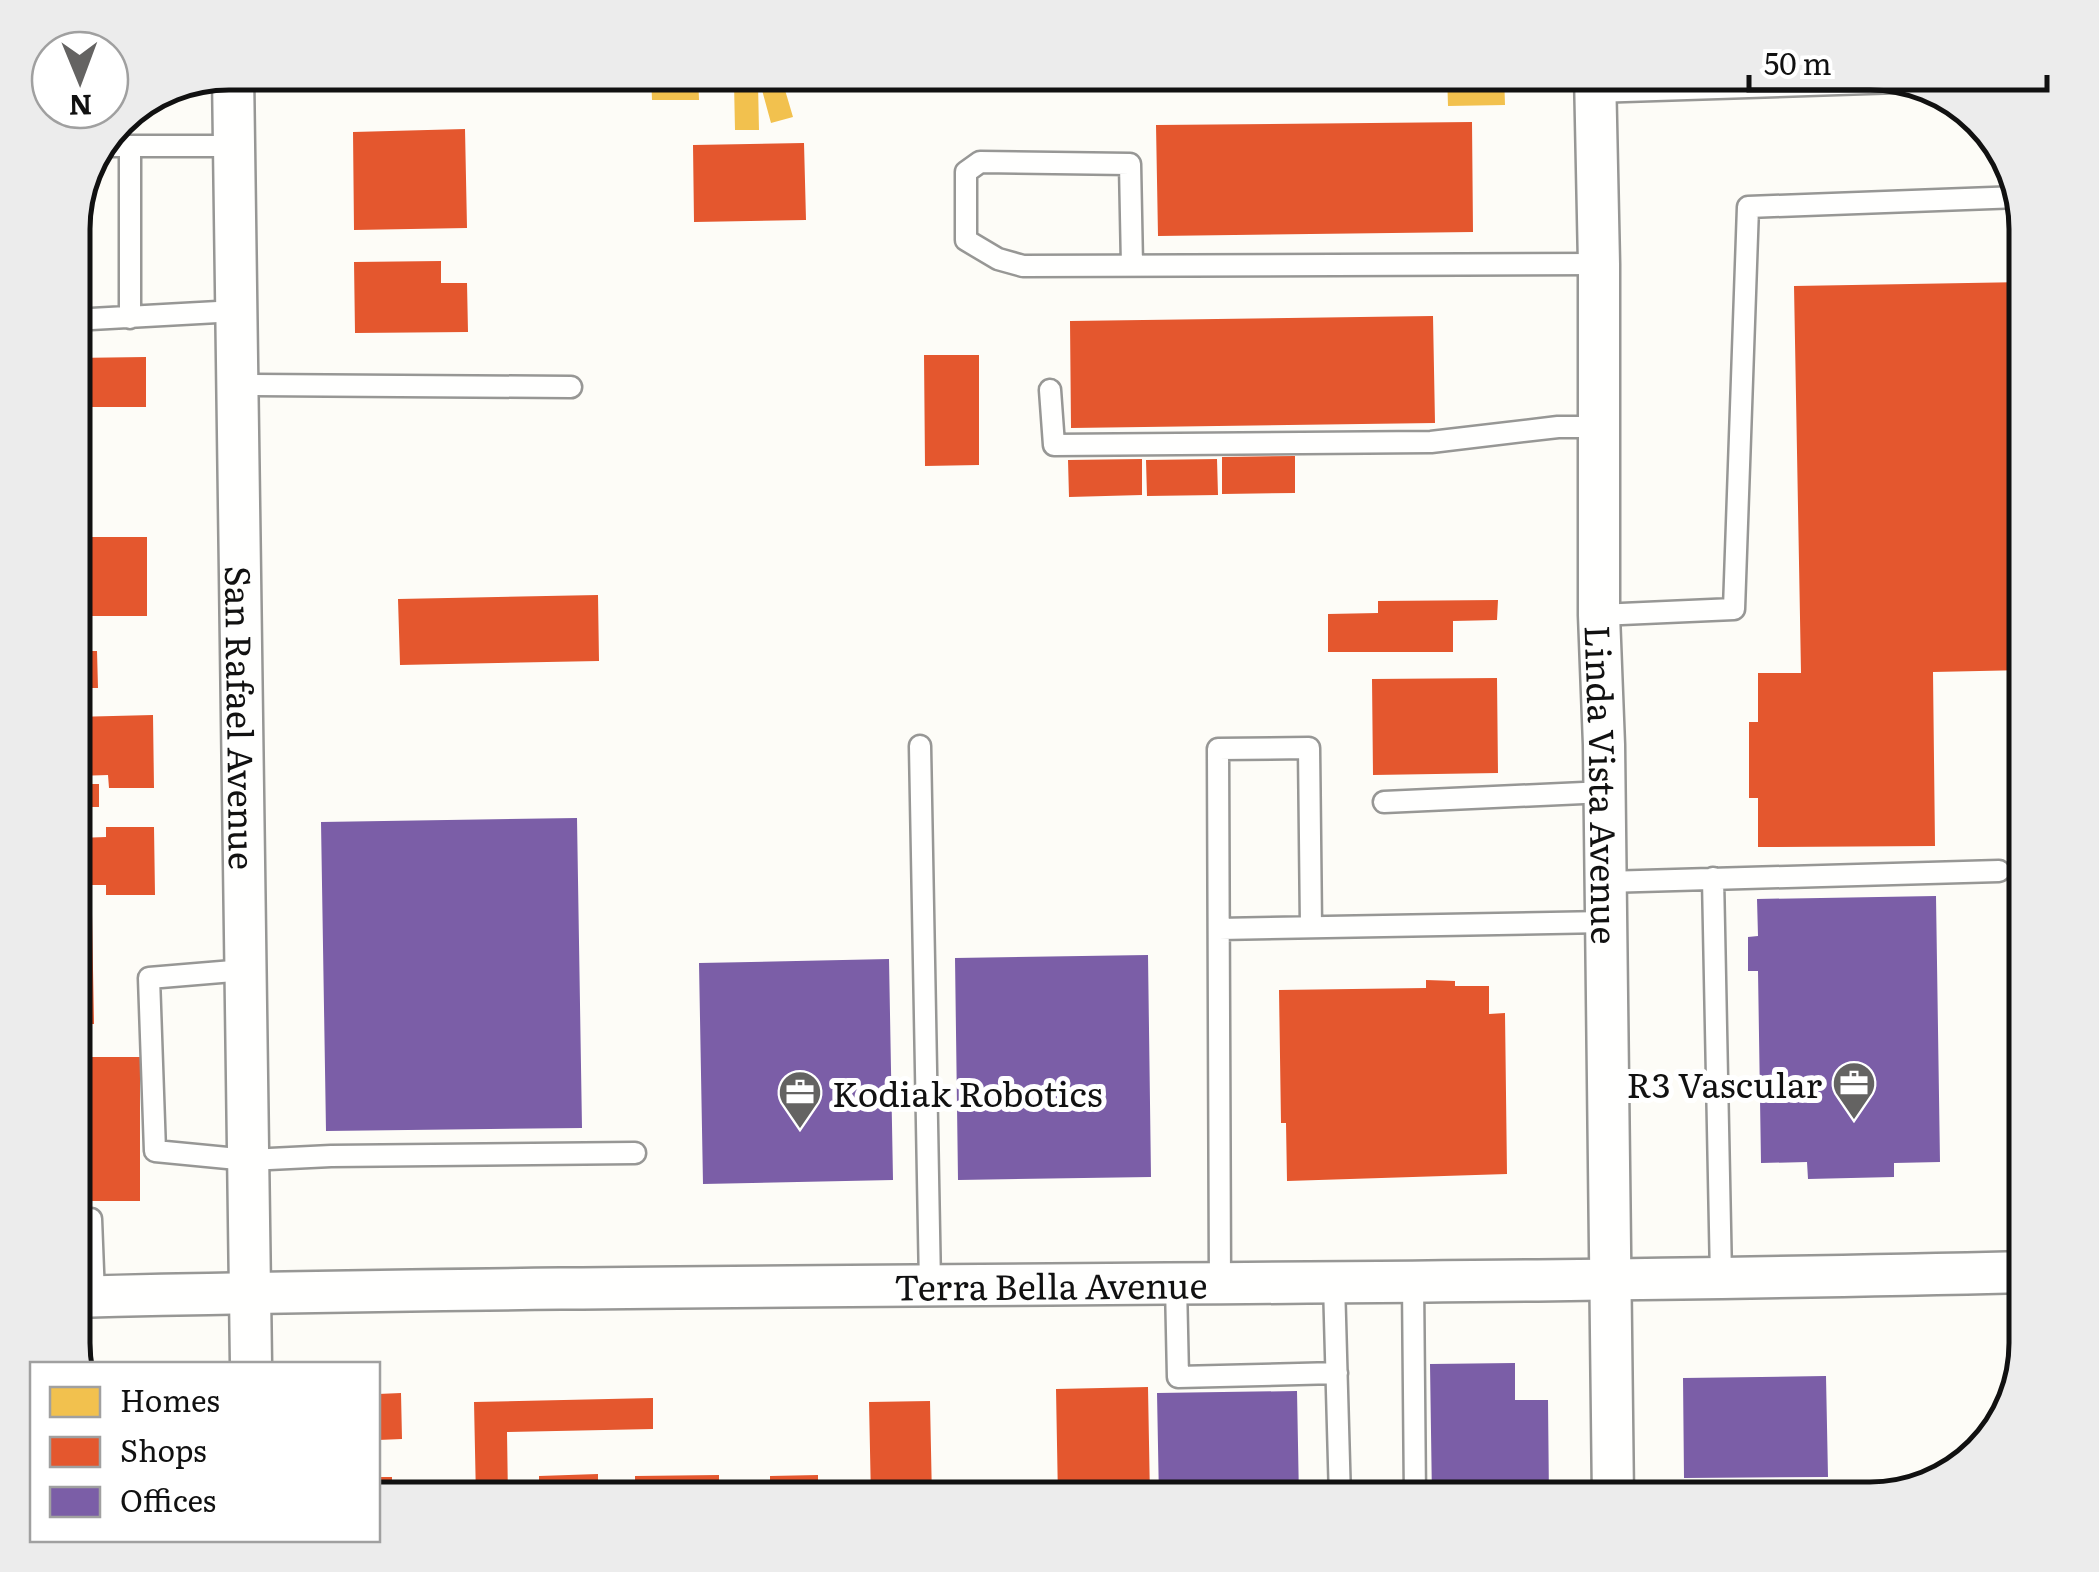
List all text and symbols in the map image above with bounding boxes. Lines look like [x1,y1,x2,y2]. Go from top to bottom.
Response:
north arrow [30,30,130,130]
scale bar [1749,30,2046,92]
text: 50 m [1764,40,1832,84]
text: N [68,86,93,128]
street label: San Rafael Avenue [214,565,270,870]
street label: Linda Vista Avenue [1573,624,1632,945]
place label: R3 Vascular [1626,1057,1822,1109]
office icon: R3 Vascular [1831,1060,1877,1121]
place label: Kodiak Robotics [832,1066,1103,1118]
office icon: Kodiak Robotics [777,1069,823,1130]
street label: Terra Bella Avenue [894,1257,1208,1312]
legend [30,1362,380,1542]
text: Homes [120,1377,220,1421]
text: Shops [120,1427,207,1471]
text: Offices [120,1477,216,1521]

